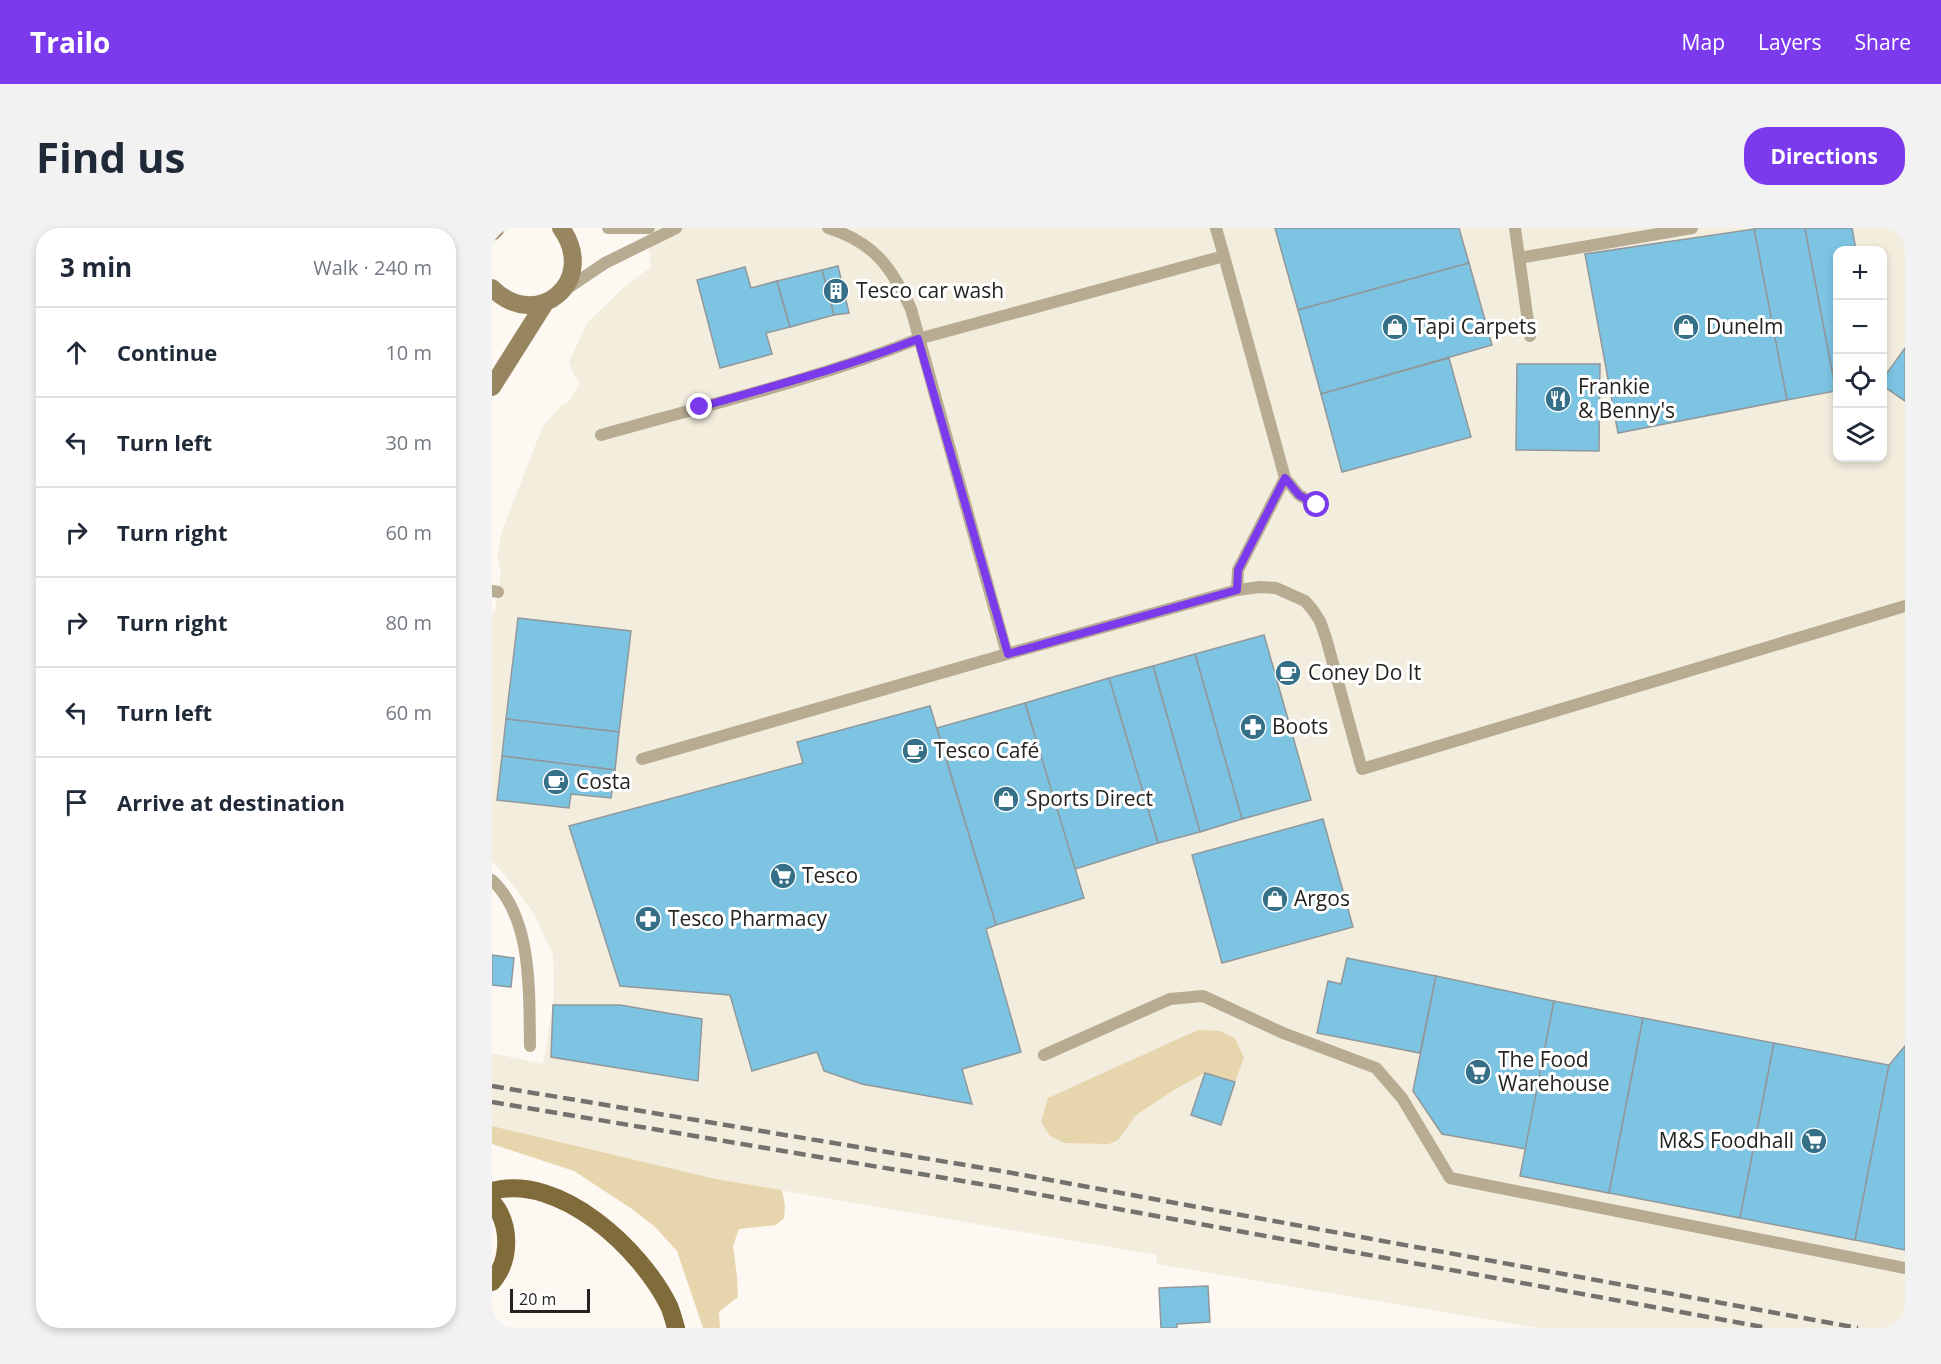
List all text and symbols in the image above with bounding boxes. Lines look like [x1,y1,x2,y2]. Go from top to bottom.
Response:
text: Trailo [30,23,110,61]
text: Map [1682,28,1725,56]
text: Layers [1758,28,1822,56]
text: Share [1855,28,1911,56]
button: Directions [1744,127,1905,185]
text: Find us [36,128,185,185]
map controls [1833,246,1887,462]
button: + [1833,246,1887,300]
text: 3 min [60,249,132,285]
text: Walk · 240 m [313,254,432,281]
building icon: Tesco car wash [821,276,851,306]
place label: Tesco car wash [856,276,1004,304]
button: − [1833,300,1887,354]
shop icon: Tapi Carpets [1380,312,1410,342]
place label: Tapi Carpets [1414,312,1536,340]
shop icon: Dunelm [1671,312,1701,342]
place label: Dunelm [1706,312,1784,340]
icon: ahead [60,336,93,369]
text: Continue [117,337,217,367]
text: 10 m [385,339,432,366]
button: locate [1833,354,1887,408]
place label: Frankie & Benny's [1578,372,1675,424]
restaurant icon: Frankie & Benny's [1543,384,1573,414]
route end [686,393,712,419]
button: layers [1833,408,1887,462]
icon: left [60,426,93,459]
text: Turn left [117,427,212,457]
text: 30 m [385,429,432,456]
route start [1303,491,1329,517]
icon: right [60,516,93,549]
text: Turn right [117,517,228,547]
text: 60 m [385,519,432,546]
icon: right [60,606,93,639]
text: Turn right [117,607,228,637]
text: 80 m [385,609,432,636]
cafe icon: Coney Do It [1273,658,1303,688]
place label: Coney Do It [1308,658,1421,686]
icon: left [60,696,93,729]
text: Turn left [117,697,212,727]
text: 60 m [385,699,432,726]
pharmacy icon: Boots [1238,712,1268,742]
place label: Boots [1272,712,1328,740]
cafe icon: Tesco Café [900,736,930,766]
place label: Tesco Café [934,736,1039,764]
cafe icon: Costa [541,767,571,797]
place label: Costa [576,767,631,795]
shop icon: Sports Direct [991,784,1021,814]
place label: Sports Direct [1026,784,1153,812]
icon: arrive [60,786,93,819]
text: Arrive at destination [117,787,345,817]
supermarket icon: Tesco [768,861,798,891]
place label: Tesco [802,861,858,889]
shop icon: Argos [1260,884,1290,914]
place label: Argos [1294,884,1350,912]
pharmacy icon: Tesco Pharmacy [633,904,663,934]
place label: Tesco Pharmacy [668,904,827,932]
place label: The Food Warehouse [1498,1045,1610,1097]
supermarket icon: The Food Warehouse [1463,1057,1493,1087]
place label: M&S Foodhall [1659,1126,1794,1154]
supermarket icon: M&S Foodhall [1799,1126,1829,1156]
scale bar [510,1286,590,1314]
text: 20 m [519,1288,556,1310]

